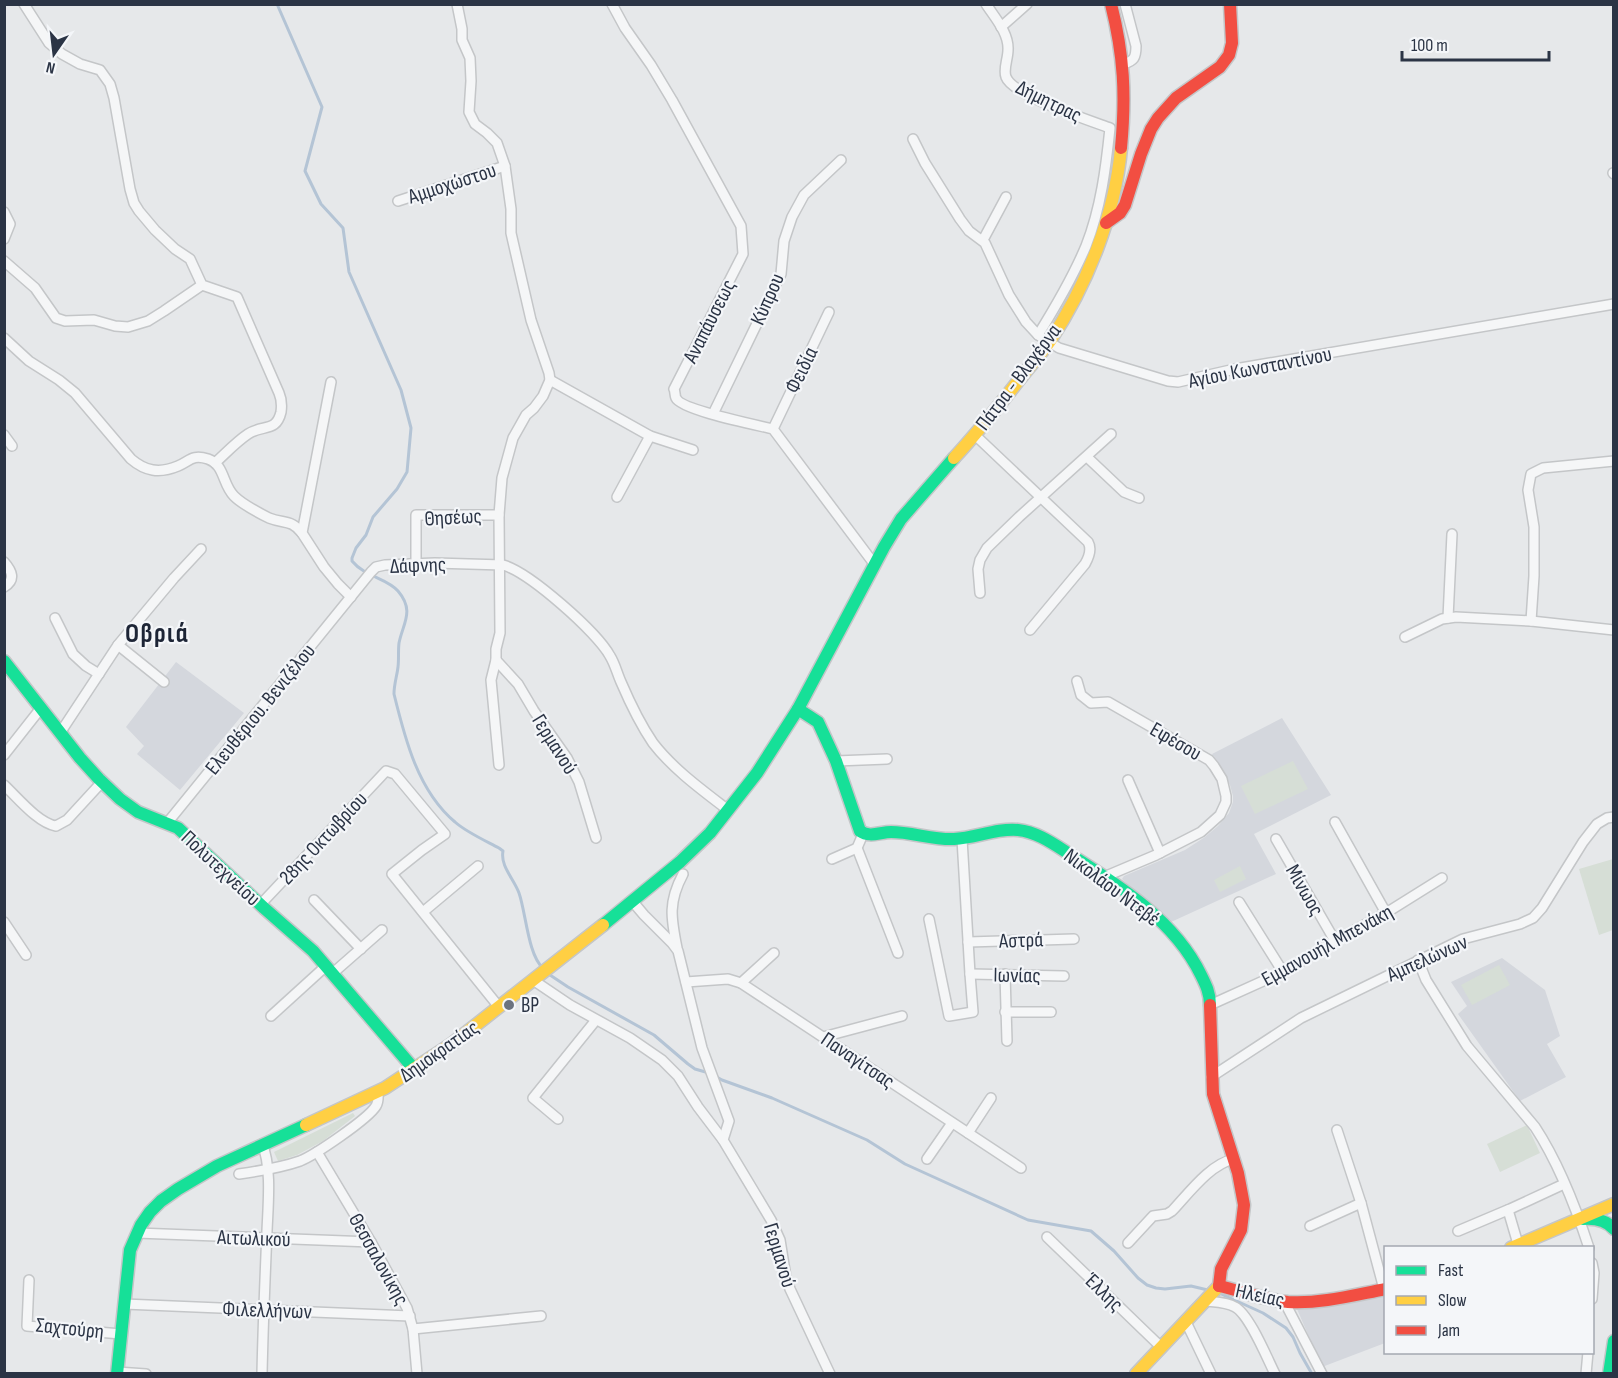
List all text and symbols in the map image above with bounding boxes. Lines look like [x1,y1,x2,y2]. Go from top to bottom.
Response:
north arrow [24,24,84,84]
scale bar [1402,24,1549,62]
text: 100 m [1411,35,1448,56]
text: N [44,57,57,77]
street label: Δήμητρας [1012,75,1086,128]
street label: Αμμοχώστου [404,158,499,210]
street label: Κύπρου [745,269,790,329]
street label: Αναπάυσεως [677,275,741,368]
street label: Πάτρα - Βλαχέρνα [970,319,1067,435]
street label: Αγίου Κωνσταντίνου [1185,341,1334,394]
street label: Φειδία [780,343,823,397]
street label: Θησέως [424,504,482,531]
street label: Δάφνης [390,552,447,579]
district label: Οβριά [125,618,189,650]
street label: Ελευθέριου. Βενιζέλου [200,639,321,780]
street label: Γερμανού [526,710,583,779]
street label: Εφέσου [1145,717,1206,766]
street label: 28ης Οκτωβρίου [274,787,373,890]
street label: Πολυτεχνείου [176,825,265,911]
street label: Νικολάου Ντεβέ [1059,843,1165,932]
street label: Μίνωος [1280,860,1329,920]
street label: Εμμανουήλ Μπενάκη [1257,899,1397,992]
street label: Αστρά [998,927,1044,954]
street label: Αμπελώνων [1382,930,1471,988]
street label: Ιωνίας [993,963,1041,988]
place label: BP [521,993,539,1018]
marker: BP [502,998,516,1012]
street label: Δημοκρατίας [395,1015,484,1088]
street label: Παναγίτσας [816,1027,899,1094]
street label: Θεσσαλονίκης [343,1209,414,1310]
street label: Γερμανού [758,1220,801,1290]
street label: Αιτωλικού [216,1225,291,1252]
legend [1384,1246,1594,1354]
text: Fast [1438,1260,1464,1281]
street label: Έλλης [1078,1267,1128,1317]
street label: Ηλείας [1233,1278,1286,1313]
text: Slow [1438,1290,1467,1311]
street label: Φιλελλήνων [222,1296,312,1325]
street label: Σαχτούρη [35,1312,105,1345]
text: Jam [1437,1320,1460,1341]

